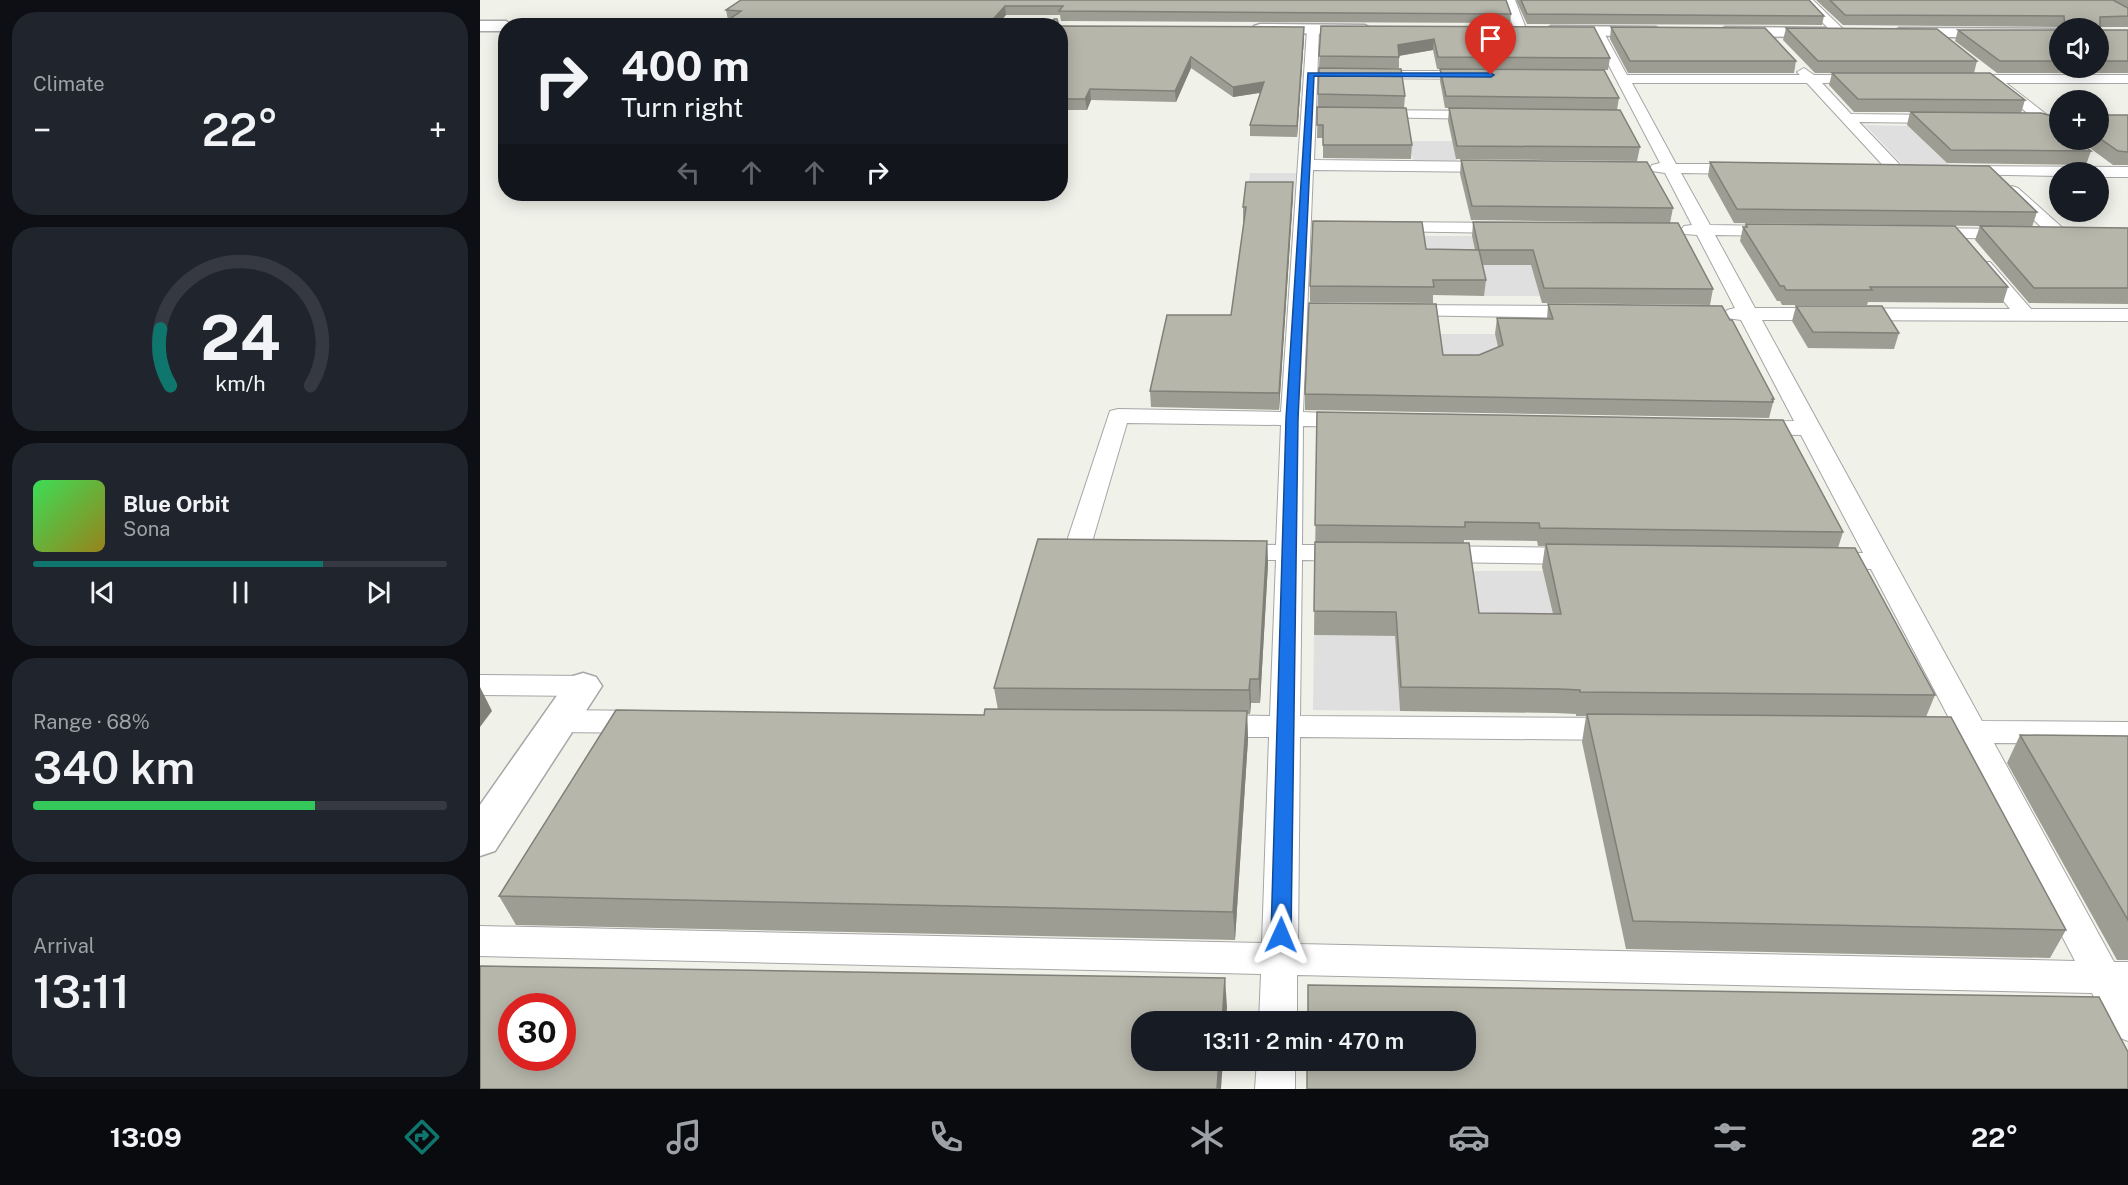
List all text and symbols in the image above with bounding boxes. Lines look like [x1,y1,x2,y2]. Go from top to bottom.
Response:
pin [1465,13,1516,75]
map controls [2049,18,2109,222]
button: sound [2049,18,2109,78]
icon: arrive [1474,22,1507,55]
text: 400 m [621,41,750,90]
icon: right [522,42,600,120]
text: Climate [33,72,105,96]
button: + [2049,90,2109,150]
text: Turn right [621,91,744,123]
text: 22° [202,103,278,156]
text: − [33,111,51,149]
text: + [429,111,447,149]
icon: left [672,156,705,189]
icon: ahead [735,156,768,189]
icon: ahead [798,156,831,189]
icon: right [861,156,894,189]
button: − [2049,162,2109,222]
text: 24 [200,301,280,374]
text: km/h [215,372,265,397]
text: Blue Orbit [123,491,230,517]
text: Sona [123,517,170,541]
icon: previous [86,576,119,609]
icon: pause [224,576,257,609]
icon: next [362,576,395,609]
text: Range · 68% [33,710,150,734]
text: 340 km [33,741,195,794]
position arrow [1249,903,1313,967]
text: Arrival [33,934,95,958]
text: 13:11 [33,965,130,1018]
speed limit sign: 30 [498,993,576,1071]
text: 13:11 · 2 min · 470 m [1203,1028,1404,1054]
icon: directions [401,1116,443,1158]
icon: music [663,1116,705,1158]
icon: phone [925,1116,967,1158]
icon: climate [1186,1116,1228,1158]
icon: car [1448,1116,1490,1158]
icon: filters [1709,1116,1751,1158]
text: 13:09 [110,1121,182,1153]
text: 22° [1971,1121,2018,1153]

